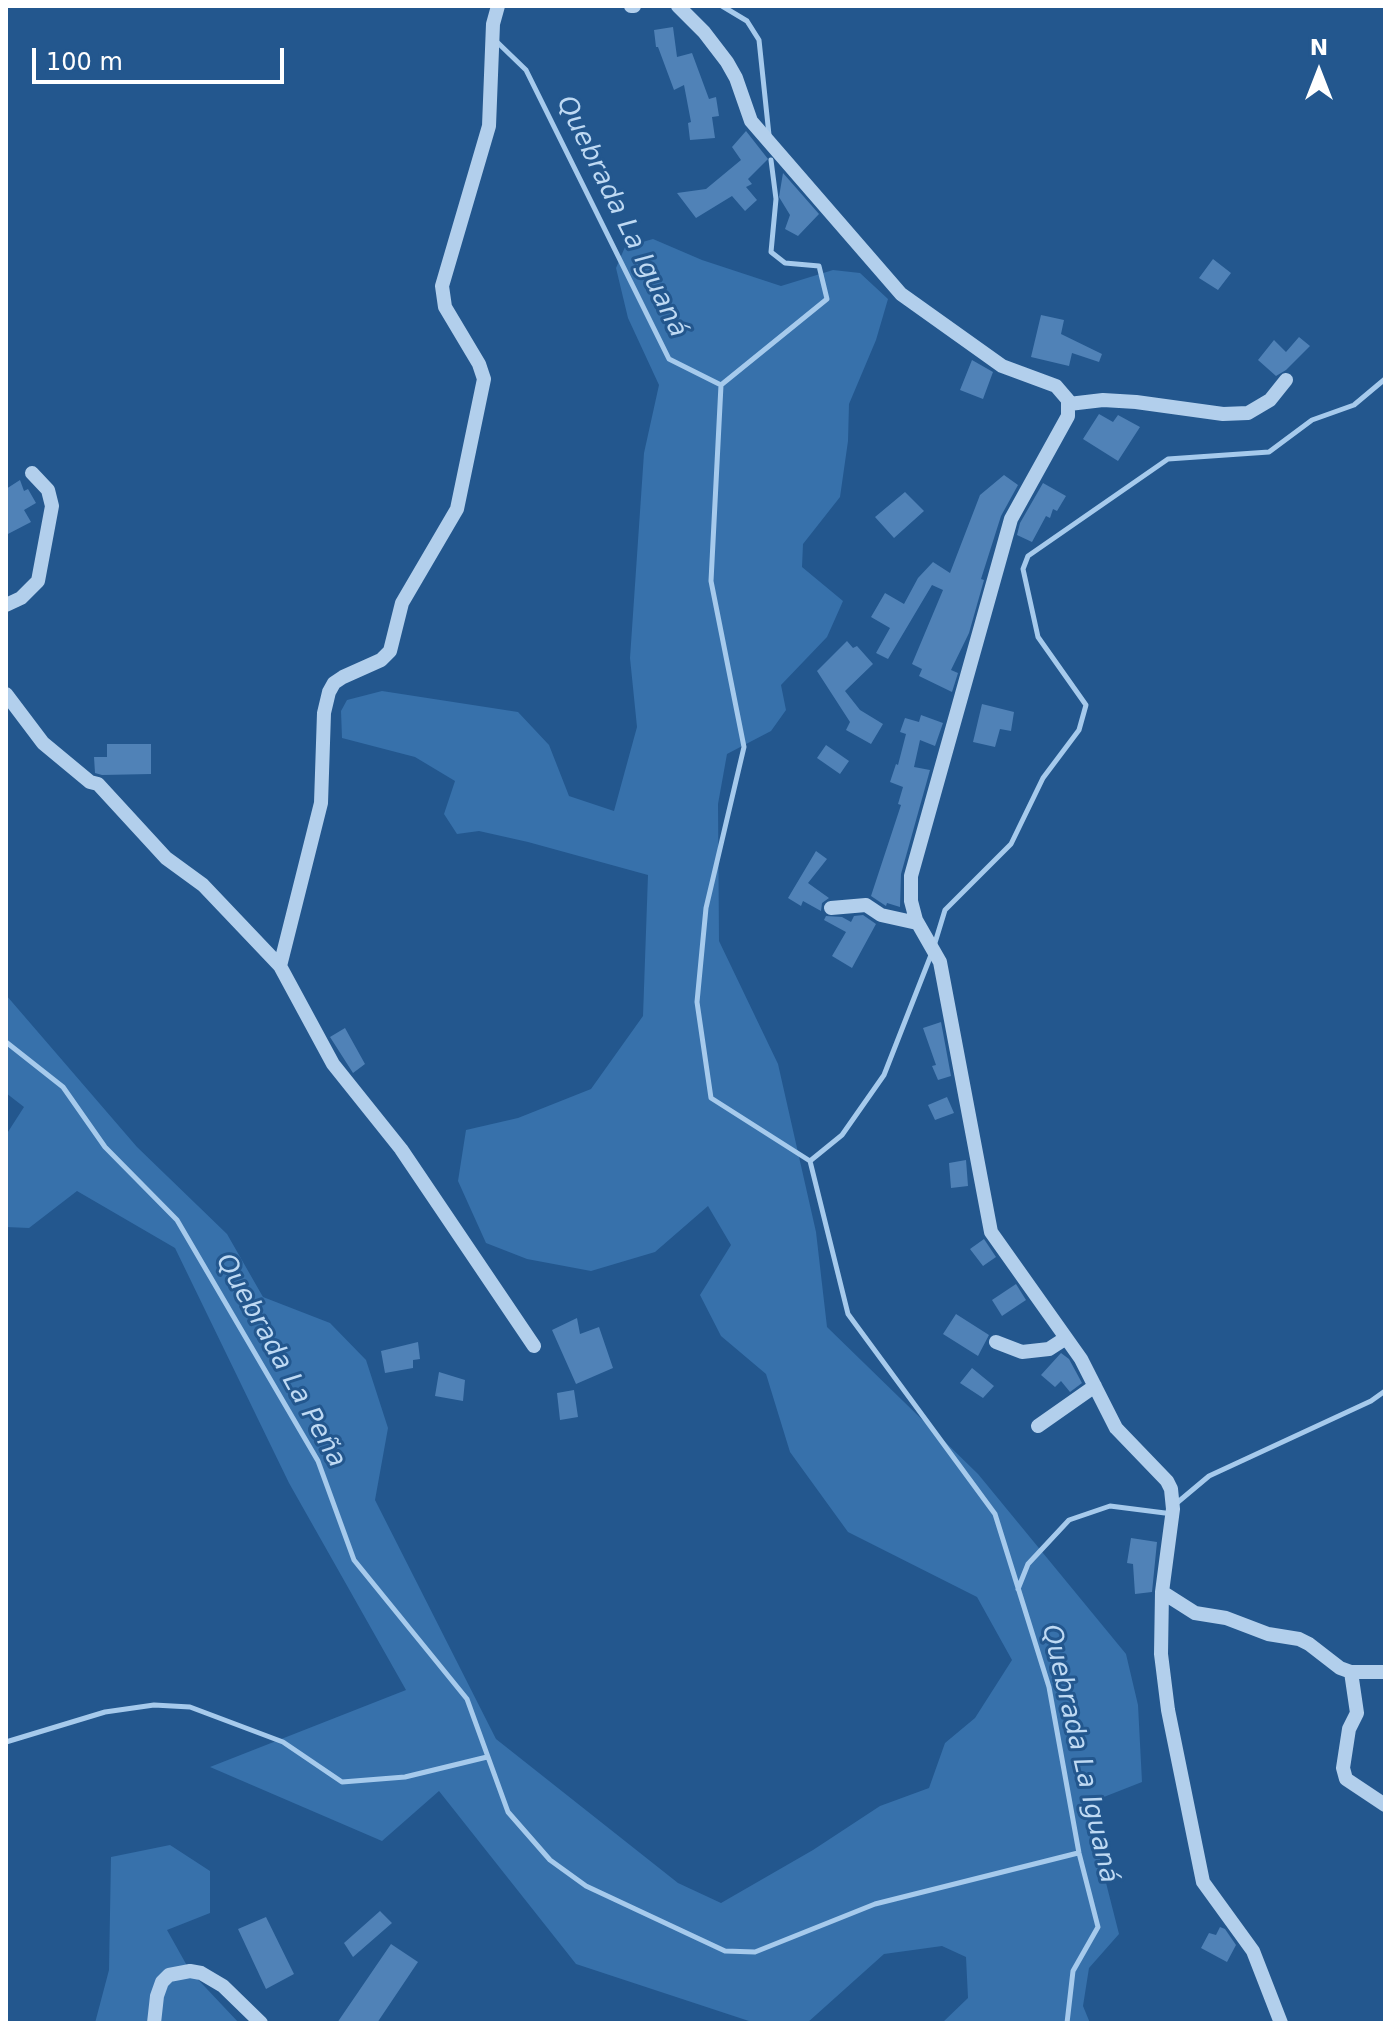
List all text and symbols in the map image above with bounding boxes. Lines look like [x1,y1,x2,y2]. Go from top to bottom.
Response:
scale bar [36,32,288,82]
north arrow [1279,32,1359,112]
text: N [1310,35,1328,60]
text: 100 m [46,48,123,76]
water label: Quebrada La Iguaná [549,91,693,343]
water label: Quebrada La Peña [208,1249,352,1473]
water label: Quebrada La Iguaná [1034,1622,1124,1886]

